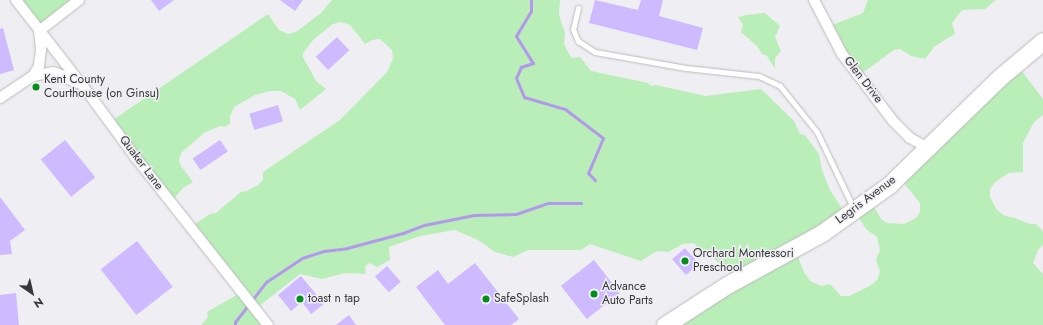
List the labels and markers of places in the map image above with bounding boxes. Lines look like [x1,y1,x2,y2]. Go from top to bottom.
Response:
place label: Kent County Courthouse (on Ginsu) [44,73,160,101]
marker: Kent County Courthouse (on Ginsu) [31,82,41,92]
place label: Orchard Montessori Preschool [693,247,794,275]
marker: Orchard Montessori Preschool [680,256,690,266]
place label: Advance Auto Parts [602,280,653,308]
marker: Advance Auto Parts [589,289,599,299]
place label: toast n tap [308,292,360,306]
place label: SafeSplash [494,292,549,306]
marker: toast n tap [295,294,305,304]
marker: SafeSplash [481,294,491,304]

